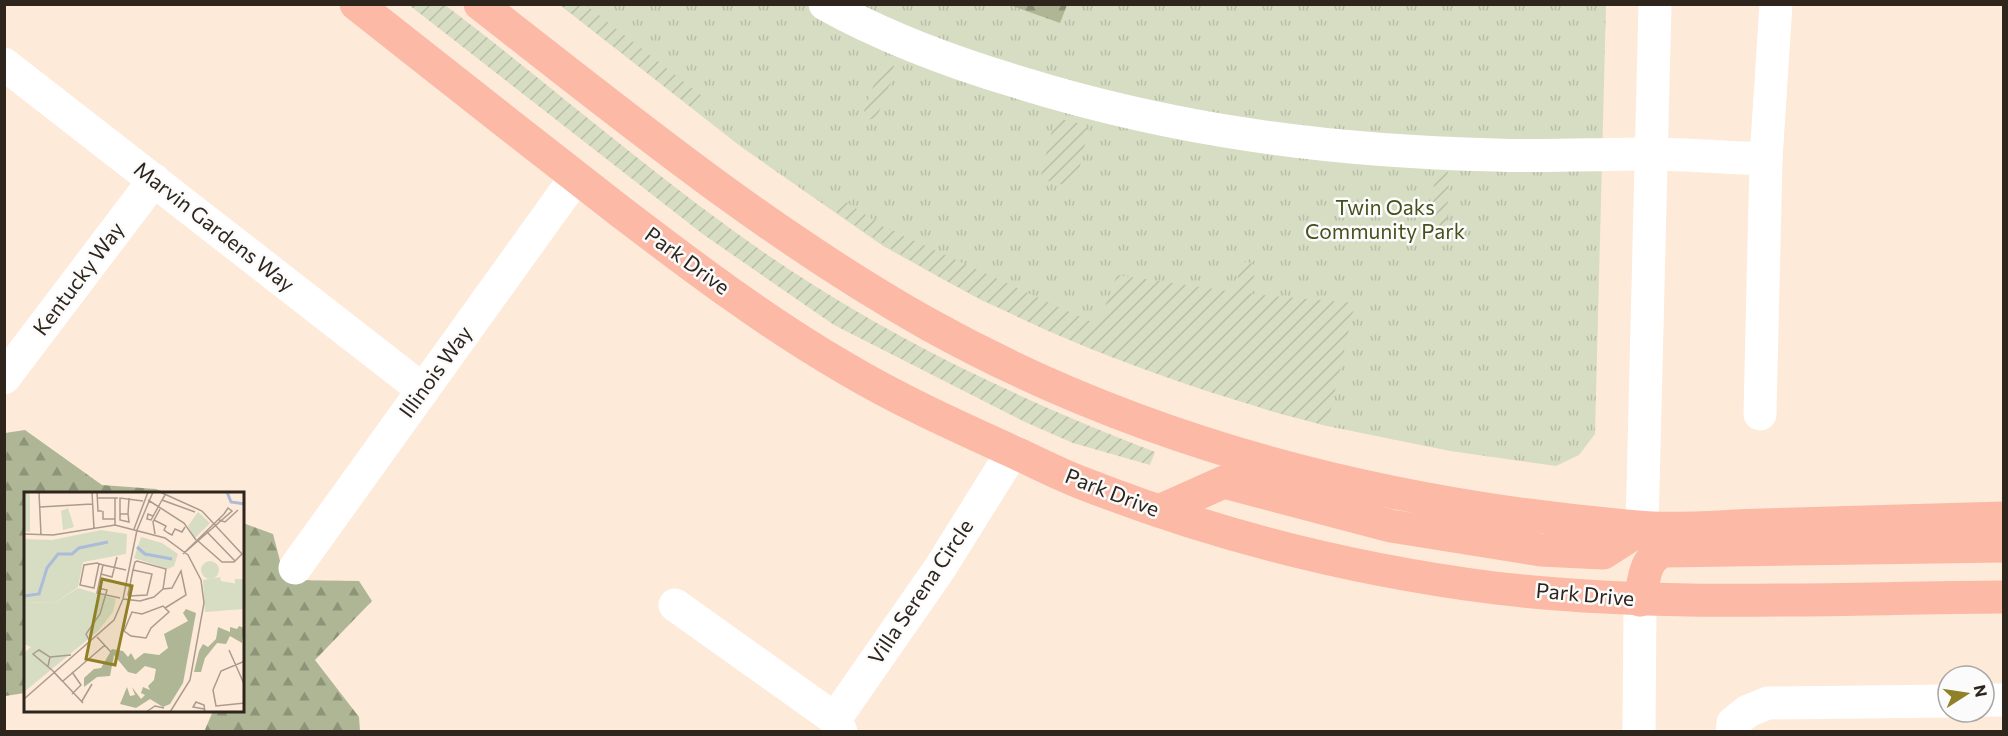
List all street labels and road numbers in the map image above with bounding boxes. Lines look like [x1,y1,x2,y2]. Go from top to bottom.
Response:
street label: Marvin Gardens Way [130,155,300,296]
street label: Kentucky Way [27,216,129,340]
street label: Park Drive [641,221,735,299]
street label: Illinois Way [393,320,477,422]
street label: Park Drive [1062,462,1163,521]
street label: Villa Serena Circle [862,514,978,668]
street label: Park Drive [1535,577,1635,610]

